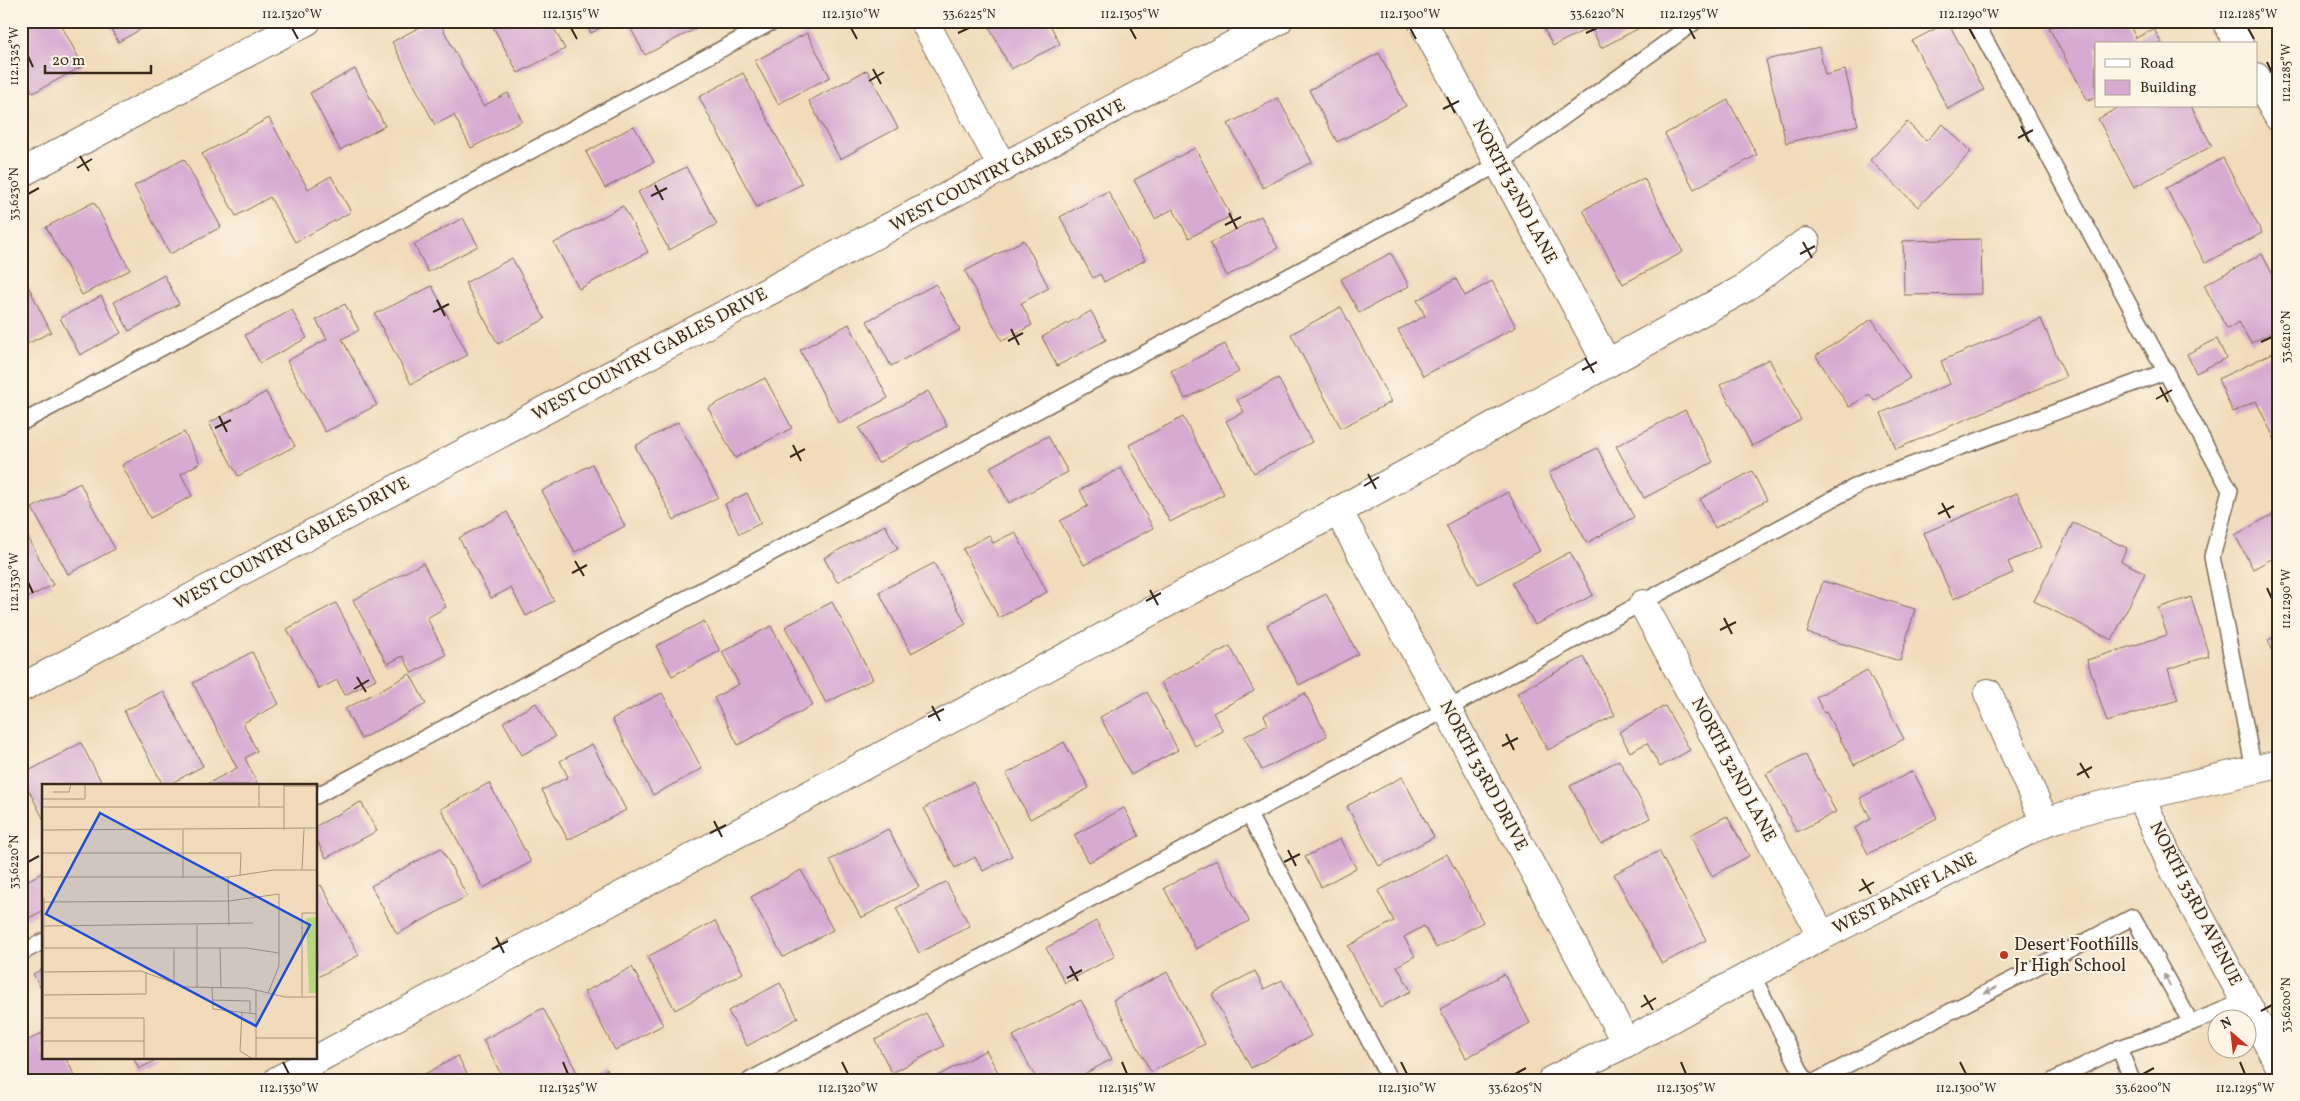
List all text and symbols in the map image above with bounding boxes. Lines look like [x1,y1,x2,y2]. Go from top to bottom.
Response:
text: 112.1320°W [262,7,322,23]
text: 112.1315°W [543,7,599,23]
text: 112.1310°W [822,7,880,23]
text: 33.6225°N [942,7,996,23]
text: 112.1305°W [1100,7,1160,23]
text: 112.1300°W [1380,7,1440,23]
text: 33.6220°N [1570,7,1624,23]
text: 112.1295°W [1660,7,1718,23]
text: 112.1290°W [1939,7,1999,23]
text: 112.1285°W [2219,7,2277,23]
text: 112.1325°W [7,27,23,85]
scale bar [45,42,151,74]
legend [2095,42,2258,108]
text: 112.1285°W [2279,44,2295,102]
text: 20 m [52,51,85,72]
text: Road [2140,54,2174,75]
text: Building [2140,78,2197,99]
street label: WEST COUNTRY GABLES DRIVE [886,93,1130,239]
street label: NORTH 32ND LANE [1465,115,1563,269]
text: 33.6230°N [7,167,23,221]
street label: WEST COUNTRY GABLES DRIVE [528,282,772,428]
text: 33.6210°N [2279,311,2295,363]
street label: WEST COUNTRY GABLES DRIVE [170,471,414,617]
text: 112.1330°W [7,552,23,612]
text: 112.1290°W [2279,569,2295,629]
street label: NORTH 32ND LANE [1684,693,1782,847]
street label: NORTH 33RD DRIVE [1433,696,1533,856]
inset map [42,784,318,1058]
street label: NORTH 33RD AVENUE [2143,817,2247,991]
text: 33.6220°N [7,835,23,889]
street label: WEST BANFF LANE [1828,847,1982,941]
place label: Desert Foothills Jr High School [2014,933,2139,979]
marker: Desert Foothills Jr High School [1998,949,2010,961]
one-way arrow [2163,973,2172,987]
text: 33.6200°N [2279,977,2295,1033]
one-way arrow [1983,986,1998,994]
north arrow [2208,1008,2258,1058]
text: N [2218,1013,2236,1035]
text: 112.1330°W [259,1081,319,1097]
text: 112.1325°W [539,1081,597,1097]
text: 112.1320°W [818,1081,878,1097]
text: 112.1315°W [1099,1081,1155,1097]
text: 112.1310°W [1378,1081,1436,1097]
text: 33.6205°N [1488,1081,1542,1097]
text: 112.1305°W [1656,1081,1716,1097]
text: 112.1300°W [1936,1081,1996,1097]
text: 33.6200°N [2115,1081,2171,1097]
text: 112.1295°W [2216,1081,2274,1097]

